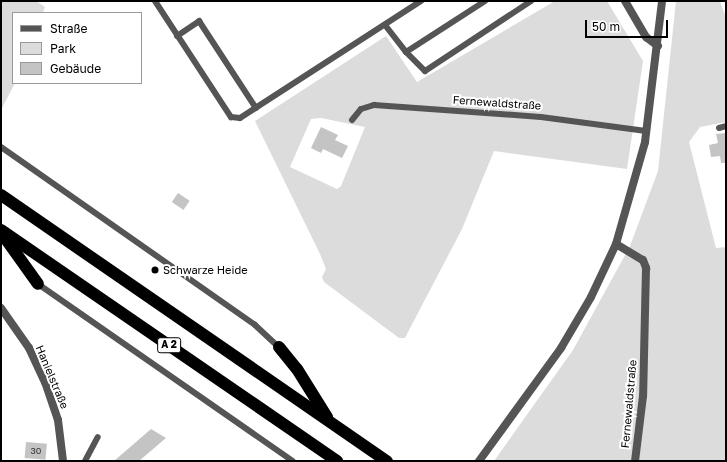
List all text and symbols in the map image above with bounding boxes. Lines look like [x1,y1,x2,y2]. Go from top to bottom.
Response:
legend [12,12,142,84]
scale bar [587,12,670,38]
text: 50 m [592,19,620,34]
text: Straße [50,21,88,36]
text: Park [50,41,76,56]
text: Gebäude [50,61,101,76]
street label: Fernewaldstraße [452,93,542,113]
place label: Schwarze Heide [163,263,248,277]
marker: Schwarze Heide [150,265,160,275]
road number: A 2 [157,337,181,353]
street label: Hanielstraße [33,343,71,411]
street label: Fernewaldstraße [619,359,639,449]
house number: 30 [31,446,41,456]

